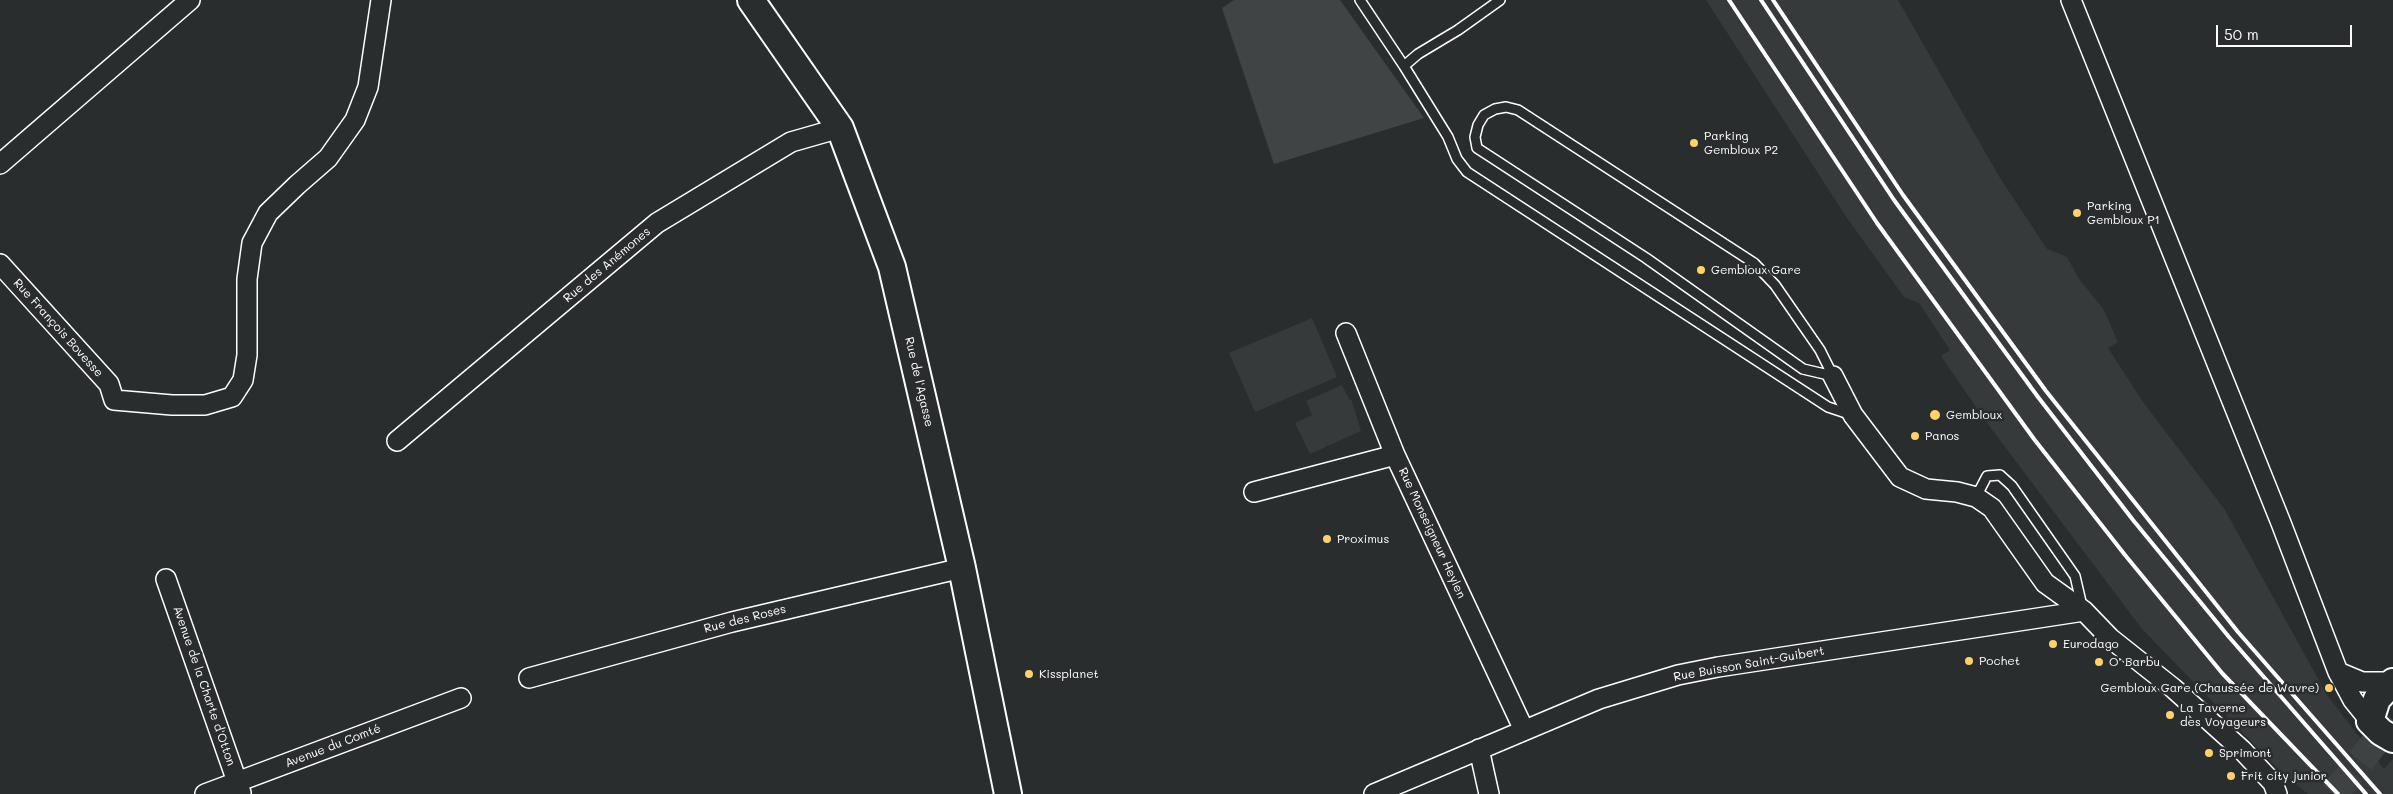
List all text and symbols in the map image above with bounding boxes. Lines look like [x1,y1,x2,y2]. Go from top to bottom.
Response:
scale bar [2218,15,2354,47]
text: 50 m [2224,24,2259,44]
place label: Parking Gembloux P2 [1704,129,1778,157]
marker: Parking Gembloux P2 [1688,137,1700,149]
place label: Parking Gembloux P1 [2087,199,2160,227]
marker: Parking Gembloux P1 [2071,207,2083,219]
street label: Rue des Anémones [561,224,653,306]
place label: Gembloux Gare [1711,263,1801,277]
marker: Gembloux Gare [1695,264,1707,276]
street label: Rue François Bovesse [10,276,106,380]
street label: Rue de l'Agasse [902,336,936,428]
marker: Gembloux [1928,408,1942,422]
place label: Gembloux [1946,408,2002,422]
place label: Panos [1925,429,1959,443]
marker: Panos [1909,430,1921,442]
street label: Rue Monseigneur Heylen [1395,465,1469,601]
place label: Proximus [1337,532,1389,546]
marker: Proximus [1321,533,1333,545]
street label: Rue des Roses [702,602,788,636]
street label: Avenue de la Charte d'Otton [170,604,238,768]
place label: Eurodago [2063,637,2119,651]
marker: Eurodago [2047,638,2059,650]
street label: Rue Buisson Saint-Guibert [1672,644,1826,684]
place label: Pochet [1979,654,2020,668]
marker: Pochet [1963,655,1975,667]
place label: O' Barbu [2109,655,2160,669]
marker: O' Barbu [2093,656,2105,668]
place label: Kissplanet [1039,667,1099,681]
marker: Kissplanet [1023,668,1035,680]
place label: Gembloux Gare (Chaussée de Wavre) [2101,681,2319,695]
marker: Gembloux Gare (Chaussée de Wavre) [2323,682,2335,694]
place label: La Taverne des Voyageurs [2180,701,2266,729]
marker: La Taverne des Voyageurs [2164,709,2176,721]
street label: Avenue du Comté [283,721,383,771]
place label: Sprimont [2219,746,2271,760]
marker: Sprimont [2203,747,2215,759]
place label: Frit city junior [2241,769,2327,783]
marker: Frit city junior [2225,770,2237,782]

